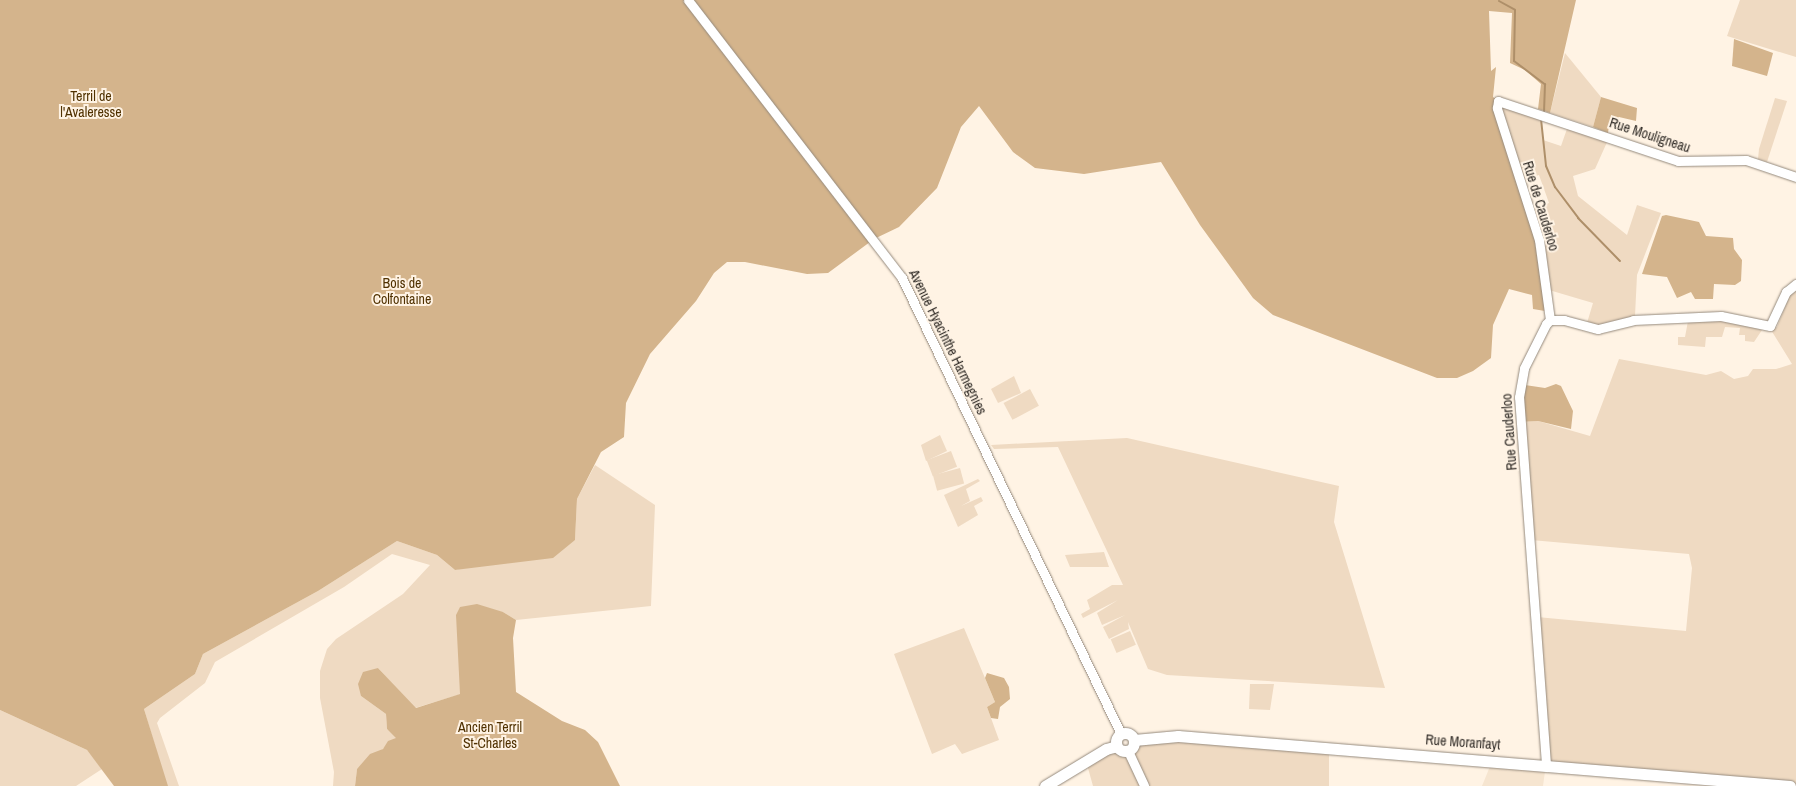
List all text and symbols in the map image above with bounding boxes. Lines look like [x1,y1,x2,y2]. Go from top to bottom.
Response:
park label: Terril de l'Avaleresse [60,88,122,120]
street label: Rue Mouligneau [1607,114,1693,156]
street label: Rue de Cauderloo [1519,159,1563,253]
street label: Avenue Hyacinthe Harmegnies [906,267,990,417]
park label: Bois de Colfontaine [373,275,431,308]
street label: Rue Cauderloo [1498,393,1520,471]
park label: Ancien Terril St-Charles [458,719,522,752]
street label: Rue Moranfayt [1425,731,1501,753]

